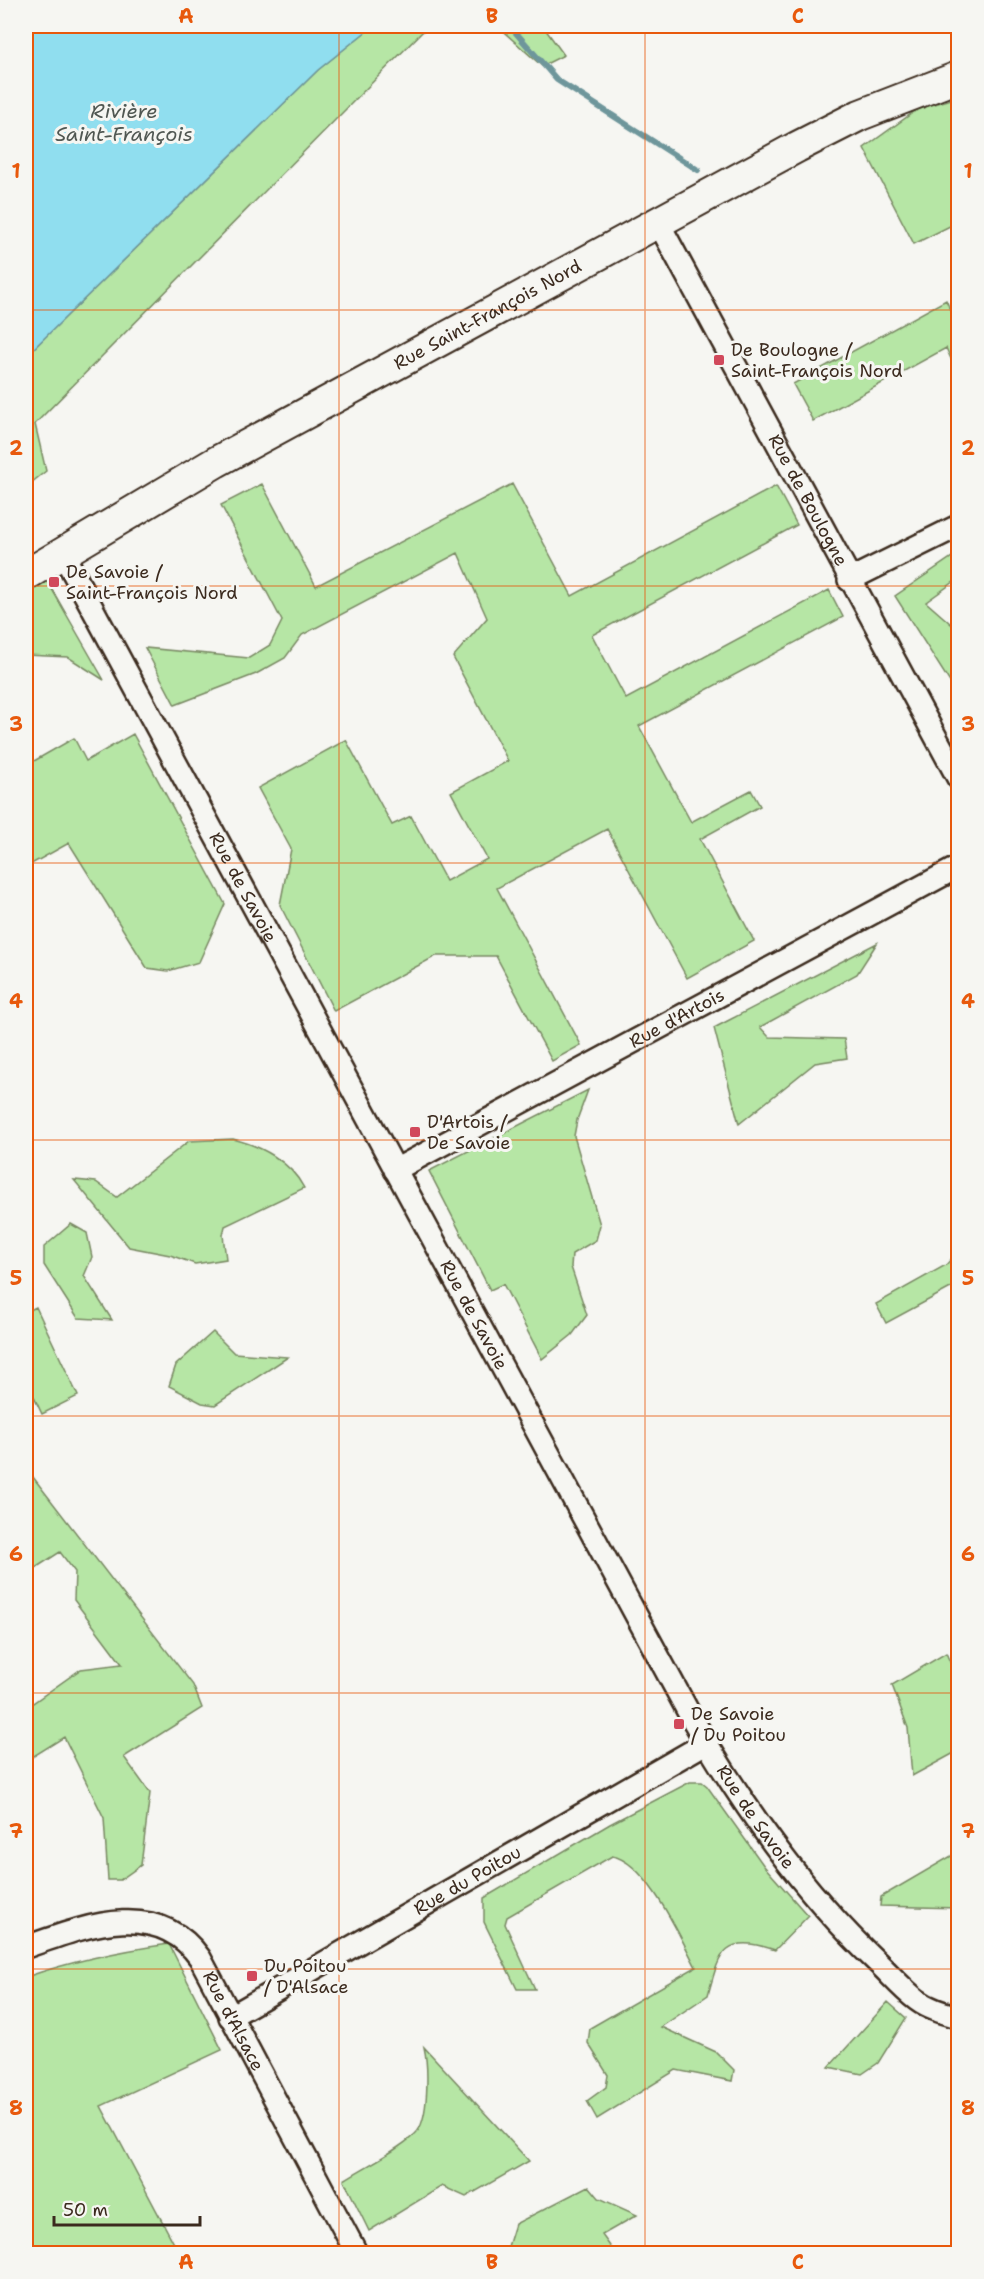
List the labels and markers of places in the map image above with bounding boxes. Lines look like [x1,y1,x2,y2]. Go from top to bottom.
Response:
place label: De Boulogne / Saint-François Nord [731,338,903,383]
marker: De Boulogne / Saint-François Nord [712,353,726,367]
place label: De Savoie / Saint-François Nord [66,560,238,605]
marker: De Savoie / Saint-François Nord [47,575,61,589]
place label: D'Artois / De Savoie [427,1110,510,1155]
marker: D'Artois / De Savoie [408,1125,422,1139]
place label: De Savoie / Du Poitou [691,1702,786,1747]
marker: De Savoie / Du Poitou [672,1717,686,1731]
place label: Du Poitou / D'Alsace [264,1954,348,1999]
marker: Du Poitou / D'Alsace [245,1969,259,1983]

